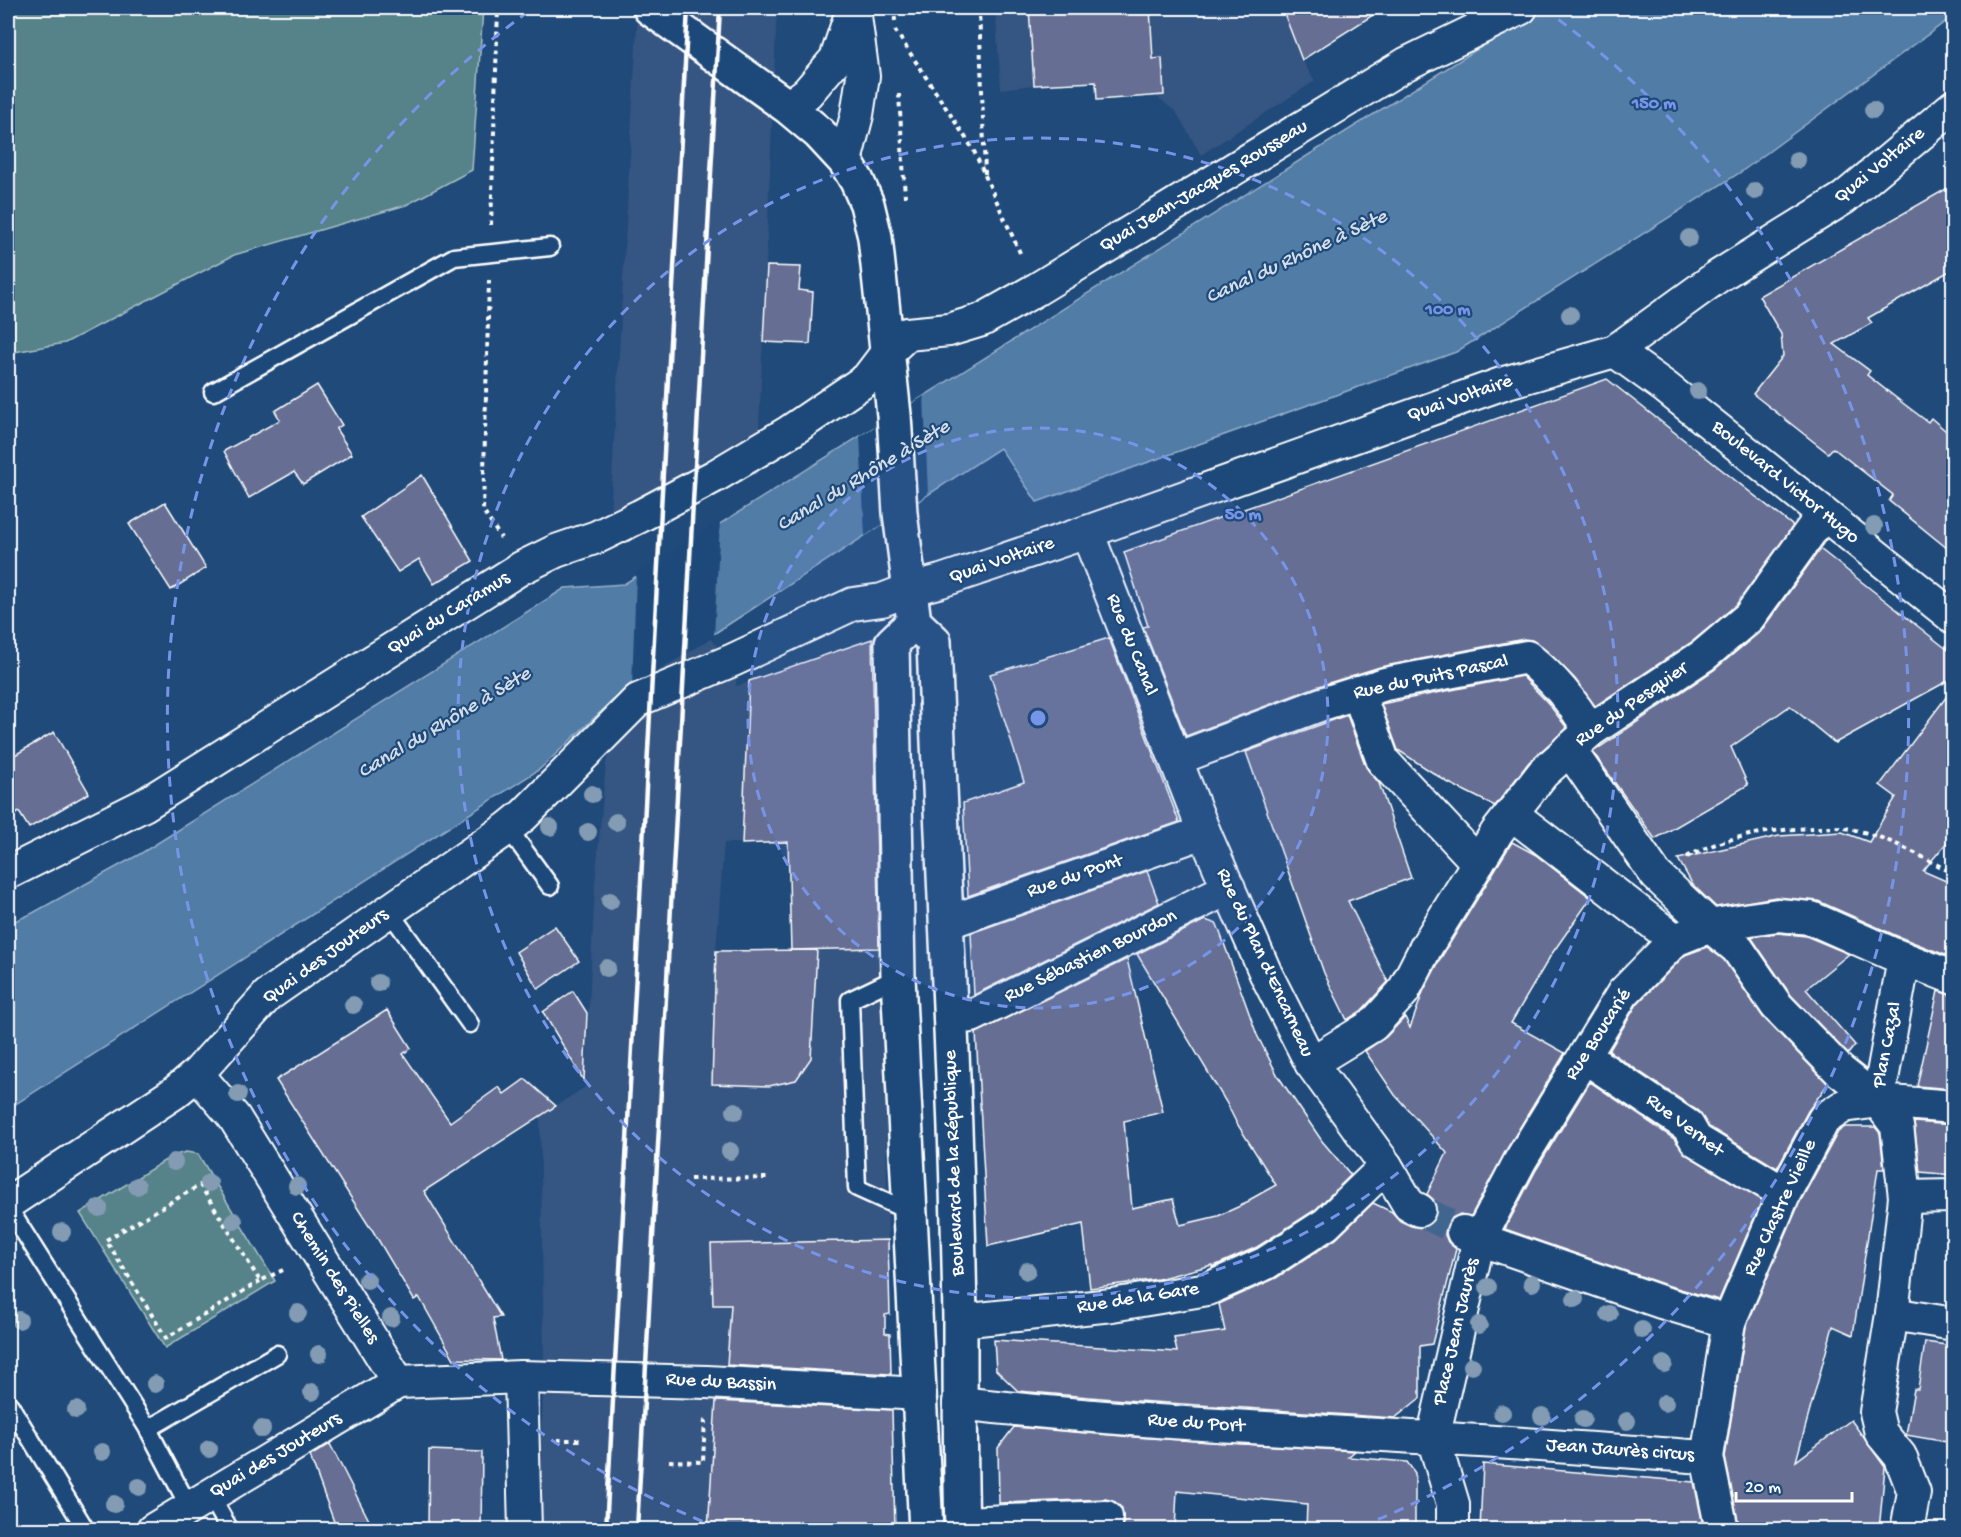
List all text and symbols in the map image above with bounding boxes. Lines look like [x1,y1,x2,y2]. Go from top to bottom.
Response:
text: 150 m [1631,94,1676,115]
street label: Quai Jean-Jacques Rousseau [1096,115,1313,258]
street label: Quai Voltaire [1830,122,1930,210]
water label: Canal du Rhône à Sète [1202,205,1393,311]
text: 100 m [1425,300,1471,321]
street label: Quai Voltaire [1404,370,1516,428]
water label: Canal du Rhône à Sète [773,415,956,538]
street label: Boulevard Victor Hugo [1706,416,1863,550]
text: 50 m [1225,505,1262,526]
street label: Quai Voltaire [946,532,1058,590]
street label: Quai du Caramus [384,567,515,661]
street label: Rue du Canal [1100,591,1162,699]
street label: Rue du Puits Pascal [1352,650,1510,706]
street label: Rue du Pesquier [1571,656,1694,752]
water label: Canal du Rhône à Sète [354,662,537,785]
centre of rings [1028,708,1048,728]
street label: Rue du Pont [1024,849,1128,904]
street label: Rue du Plan d'Encarneau [1210,865,1318,1062]
street label: Quai des Jouteurs [259,903,394,1010]
street label: Rue Sébastien Bourdon [1001,905,1182,1009]
street label: Rue Boucarié [1561,984,1637,1085]
street label: Plan Cazal [1868,1000,1908,1091]
street label: Boulevard de la République [940,1049,970,1277]
street label: Rue Vernet [1641,1089,1729,1164]
street label: Rue Clastre Vieille [1739,1135,1823,1280]
street label: Chemin des Pielles [284,1208,384,1349]
street label: Place Jean Jaurès [1429,1255,1485,1409]
street label: Rue de la Gare [1075,1278,1201,1320]
street label: Rue du Bassin [665,1369,777,1397]
street label: Quai des Jouteurs [206,1407,347,1504]
street label: Rue du Port [1147,1409,1247,1439]
street label: Jean Jaurès circus [1545,1434,1696,1468]
scale bar [1736,1465,1852,1503]
text: 20 m [1745,1478,1781,1499]

